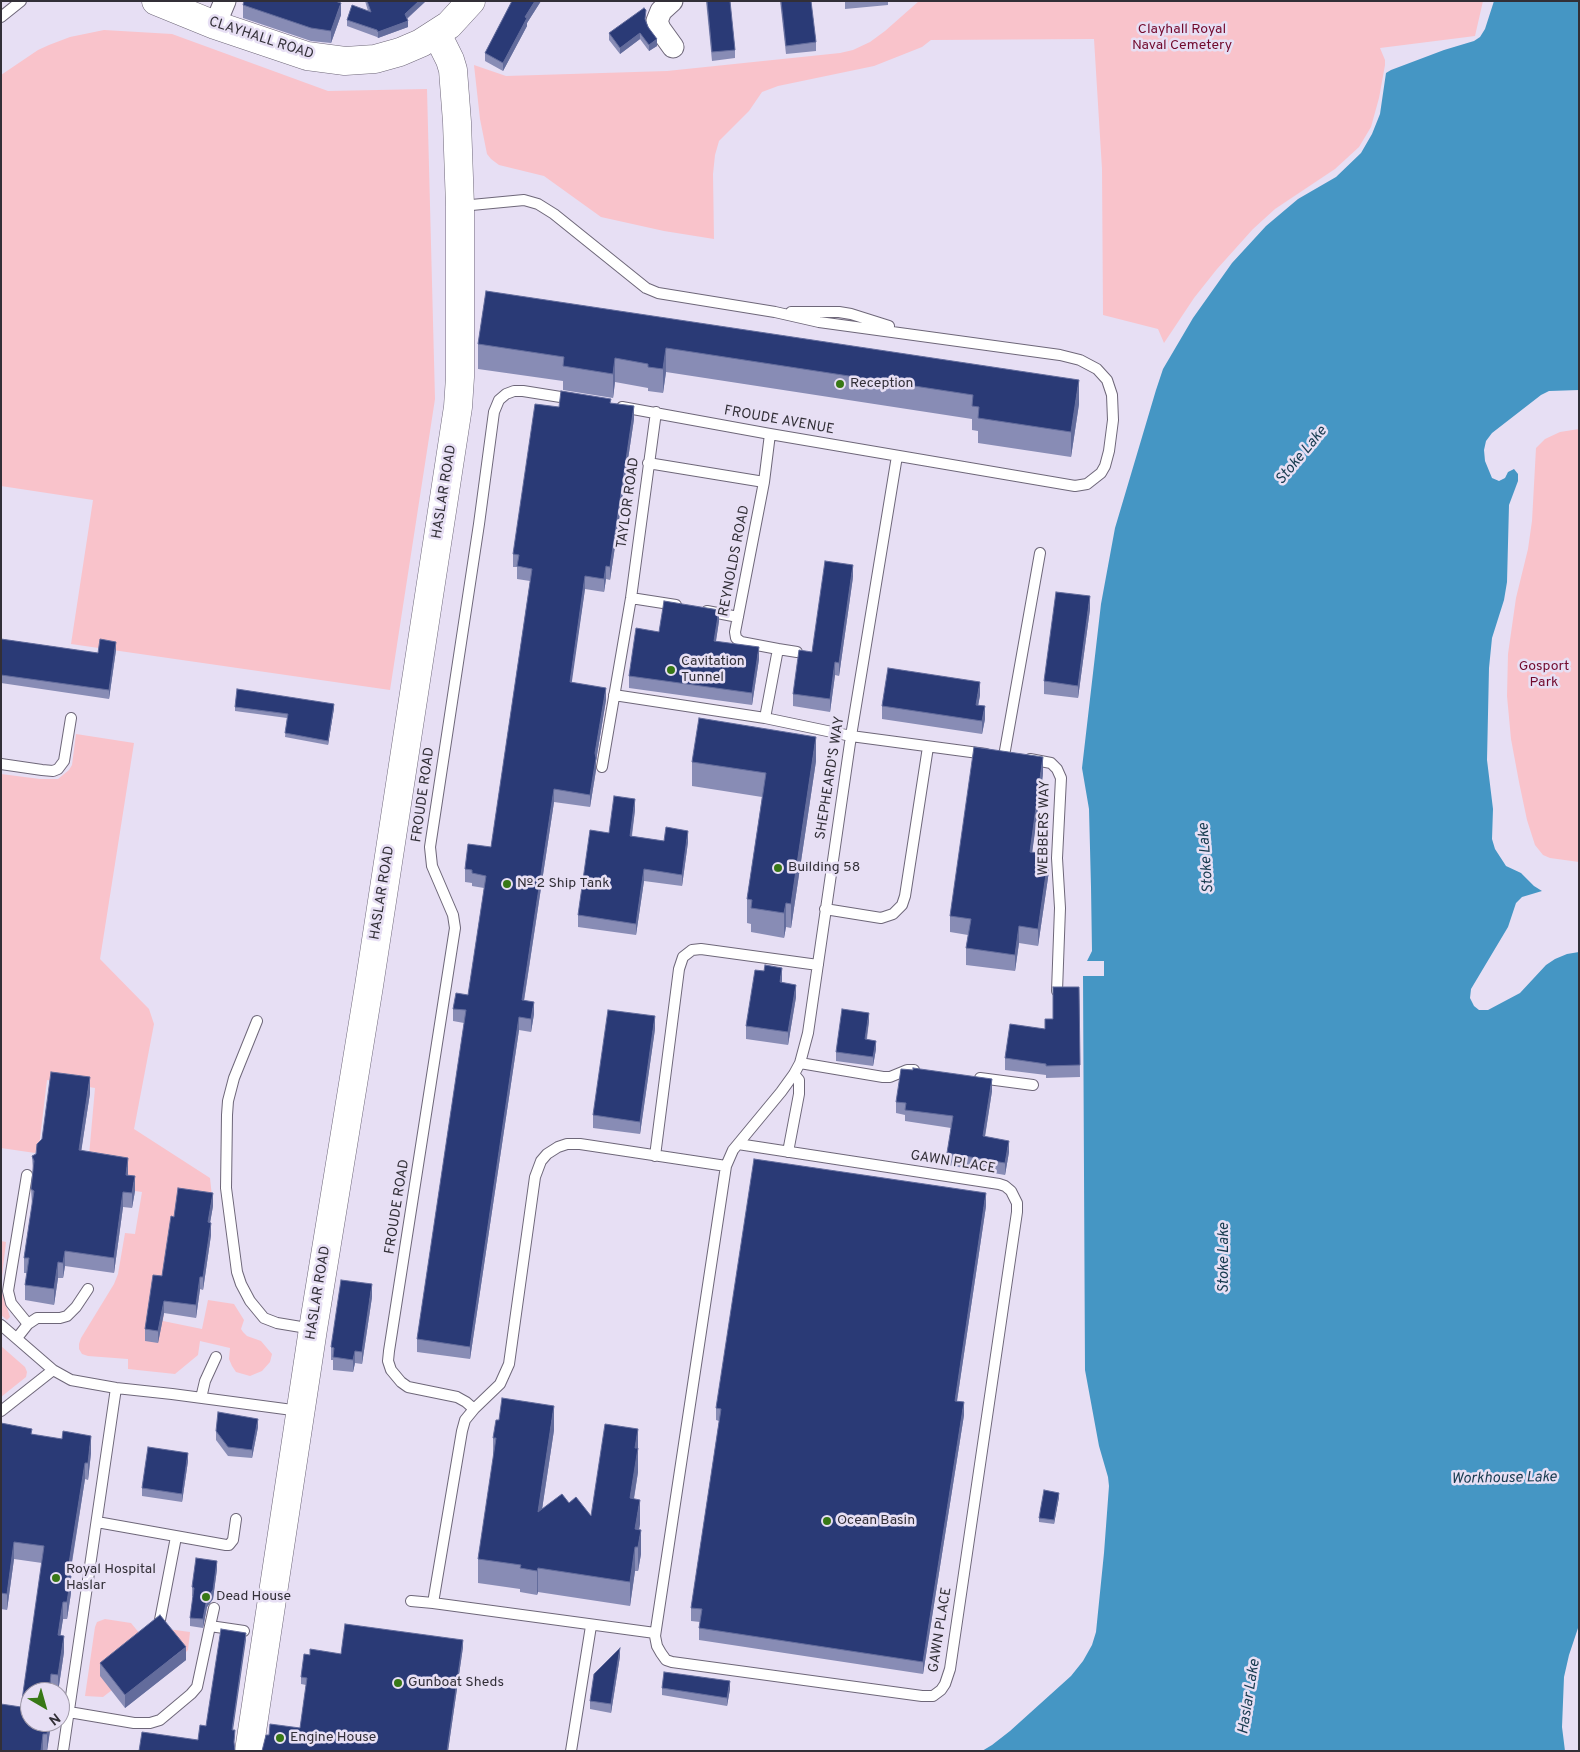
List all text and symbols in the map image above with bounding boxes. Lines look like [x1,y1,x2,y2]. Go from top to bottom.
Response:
street label: CLAYHALL ROAD [206,14,316,64]
park label: Clayhall Royal Naval Cemetery [1132,22,1232,54]
place label: Reception [850,376,913,392]
marker: Reception [834,378,846,390]
street label: FROUDE AVENUE [723,403,835,439]
water label: Stoke Lake [1272,423,1332,489]
street label: HASLAR ROAD [429,444,461,540]
street label: TAYLOR ROAD [614,456,644,550]
street label: REYNOLDS ROAD [716,504,754,618]
place label: Cavitation Tunnel [681,654,745,686]
park label: Gosport Park [1519,659,1569,692]
marker: Cavitation Tunnel [665,664,677,676]
street label: SHEPHEARD'S WAY [813,715,849,841]
street label: FROUDE ROAD [409,746,439,844]
street label: WEBBERS WAY [1036,780,1054,876]
water label: Stoke Lake [1196,822,1218,894]
street label: HASLAR ROAD [367,845,399,941]
place label: Building 58 [788,860,860,876]
marker: Building 58 [772,862,784,874]
place label: № 2 Ship Tank [517,876,610,892]
marker: № 2 Ship Tank [501,878,513,890]
street label: GAWN PLACE [909,1148,997,1178]
street label: FROUDE ROAD [382,1158,414,1256]
water label: Stoke Lake [1216,1223,1234,1293]
street label: HASLAR ROAD [303,1245,335,1341]
water label: Workhouse Lake [1451,1469,1557,1489]
place label: Ocean Basin [837,1513,915,1529]
marker: Ocean Basin [821,1515,833,1527]
place label: Royal Hospital Haslar [66,1562,156,1594]
marker: Royal Hospital Haslar [50,1572,62,1584]
street label: GAWN PLACE [926,1586,956,1674]
place label: Dead House [216,1589,291,1605]
marker: Dead House [200,1591,212,1603]
water label: Haslar Lake [1235,1658,1265,1736]
place label: Gunboat Sheds [408,1675,504,1691]
marker: Gunboat Sheds [392,1677,404,1689]
north arrow [20,1682,70,1732]
text: N [45,1709,63,1728]
place label: Engine House [290,1730,376,1746]
marker: Engine House [274,1732,286,1744]

